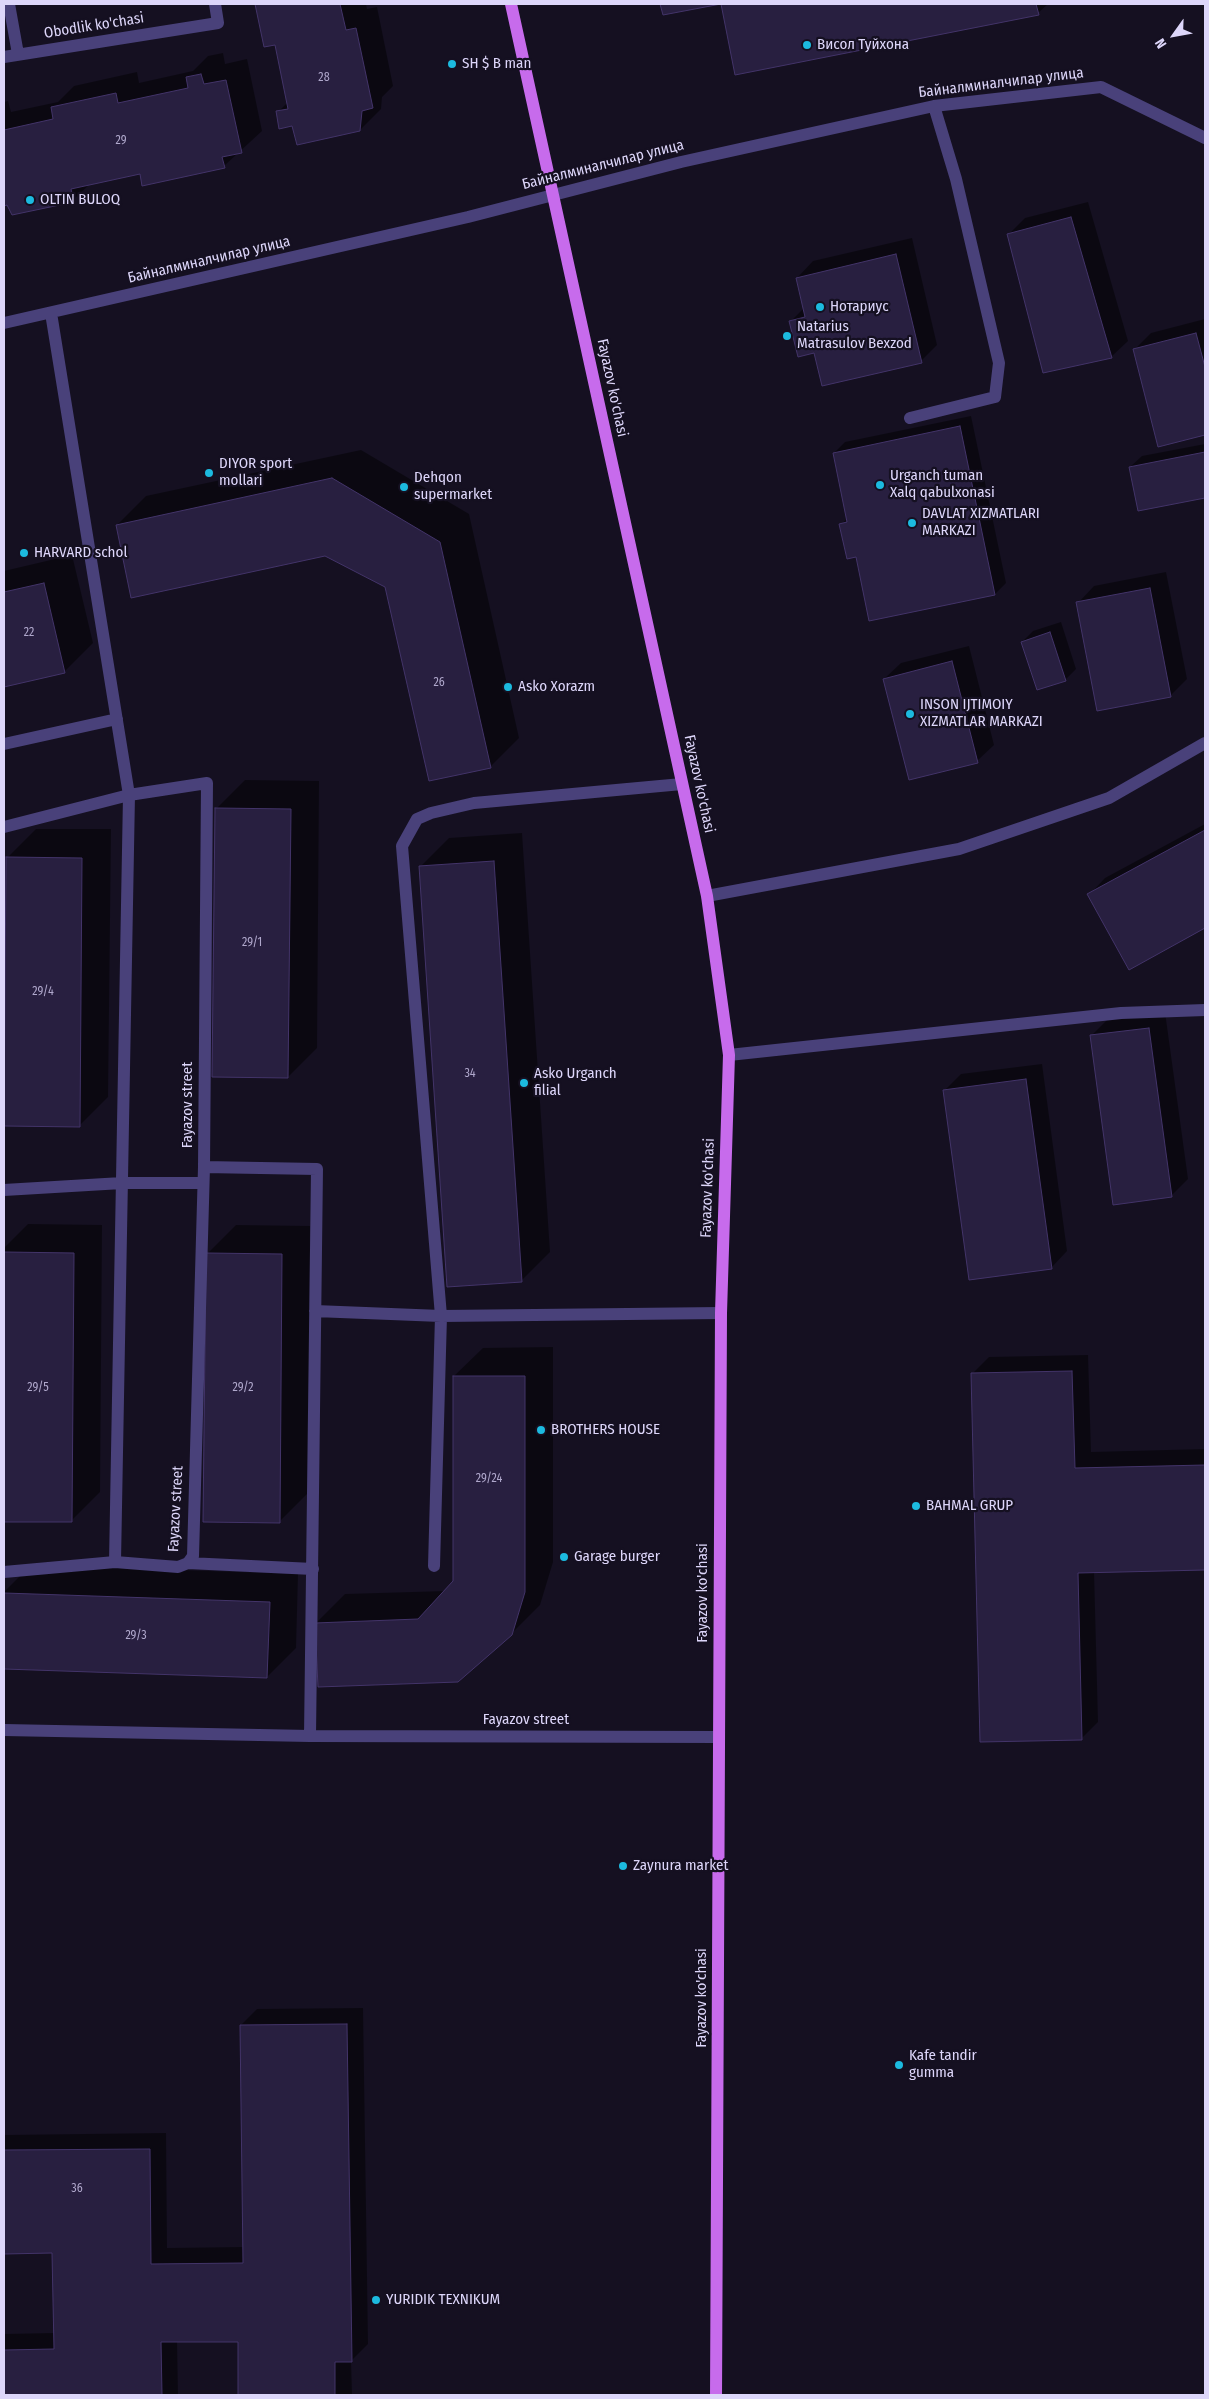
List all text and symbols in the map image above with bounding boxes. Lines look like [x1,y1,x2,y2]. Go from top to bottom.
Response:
street label: Obodlik ko'chasi [43,9,145,43]
north arrow [1149,10,1199,60]
text: N [1151,35,1170,51]
place label: Висол Туйхона [817,36,909,54]
marker: Висол Туйхона [801,39,813,51]
place label: SH $ B man [462,55,531,73]
marker: SH $ B man [446,58,458,70]
street label: Байналминалчилар улица [917,64,1085,102]
house number: 28 [318,71,330,85]
house number: 29 [115,134,127,148]
street label: Байналминалчилар улица [520,136,686,194]
place label: OLTIN BULOQ [40,191,120,209]
marker: OLTIN BULOQ [24,194,36,206]
street label: Байналминалчилар улица [126,233,292,287]
place label: Нотариус [830,298,889,316]
marker: Нотариус [814,301,826,313]
place label: Natarius Matrasulov Bexzod [797,318,912,353]
marker: Natarius Matrasulov Bexzod [781,330,793,342]
street label: Fayazov ko'chasi [593,337,631,439]
place label: DIYOR sport mollari [219,455,292,490]
marker: DIYOR sport mollari [203,467,215,479]
place label: Urganch tuman Xalq qabulxonasi [890,467,995,502]
place label: Dehqon supermarket [414,469,492,504]
marker: Urganch tuman Xalq qabulxonasi [874,479,886,491]
marker: Dehqon supermarket [398,481,410,493]
place label: DAVLAT XIZMATLARI MARKAZI [922,505,1040,540]
marker: DAVLAT XIZMATLARI MARKAZI [906,517,918,529]
place label: HARVARD schol [34,544,127,562]
marker: HARVARD schol [18,547,30,559]
house number: 22 [24,626,34,640]
house number: 26 [433,676,445,690]
place label: Asko Xorazm [518,678,595,696]
marker: Asko Xorazm [502,681,514,693]
place label: INSON IJTIMOIY XIZMATLAR MARKAZI [920,696,1043,731]
marker: INSON IJTIMOIY XIZMATLAR MARKAZI [904,708,916,720]
street label: Fayazov ko'chasi [680,733,718,835]
house number: 29/1 [242,936,262,950]
house number: 29/4 [32,985,54,999]
street label: Fayazov street [179,1062,197,1148]
place label: Asko Urganch filial [534,1065,617,1100]
house number: 34 [464,1067,476,1081]
marker: Asko Urganch filial [518,1077,530,1089]
street label: Fayazov ko'chasi [697,1138,719,1238]
house number: 29/5 [27,1381,49,1395]
house number: 29/2 [233,1381,253,1395]
place label: BROTHERS HOUSE [551,1421,660,1439]
marker: BROTHERS HOUSE [535,1424,547,1436]
street label: Fayazov street [165,1465,187,1553]
house number: 29/24 [476,1472,502,1486]
place label: BAHMAL GRUP [926,1497,1013,1515]
marker: BAHMAL GRUP [910,1500,922,1512]
street label: Fayazov ko'chasi [694,1543,712,1643]
place label: Garage burger [574,1548,660,1566]
marker: Garage burger [558,1551,570,1563]
house number: 29/3 [125,1629,147,1643]
street label: Fayazov street [483,1711,569,1729]
place label: Zaynura market [633,1857,728,1875]
marker: Zaynura market [617,1860,629,1872]
street label: Fayazov ko'chasi [693,1948,711,2048]
place label: Kafe tandir gumma [909,2047,977,2082]
marker: Kafe tandir gumma [893,2059,905,2071]
house number: 36 [71,2182,83,2196]
place label: YURIDIK TEXNIKUM [386,2291,500,2309]
marker: YURIDIK TEXNIKUM [370,2294,382,2306]

